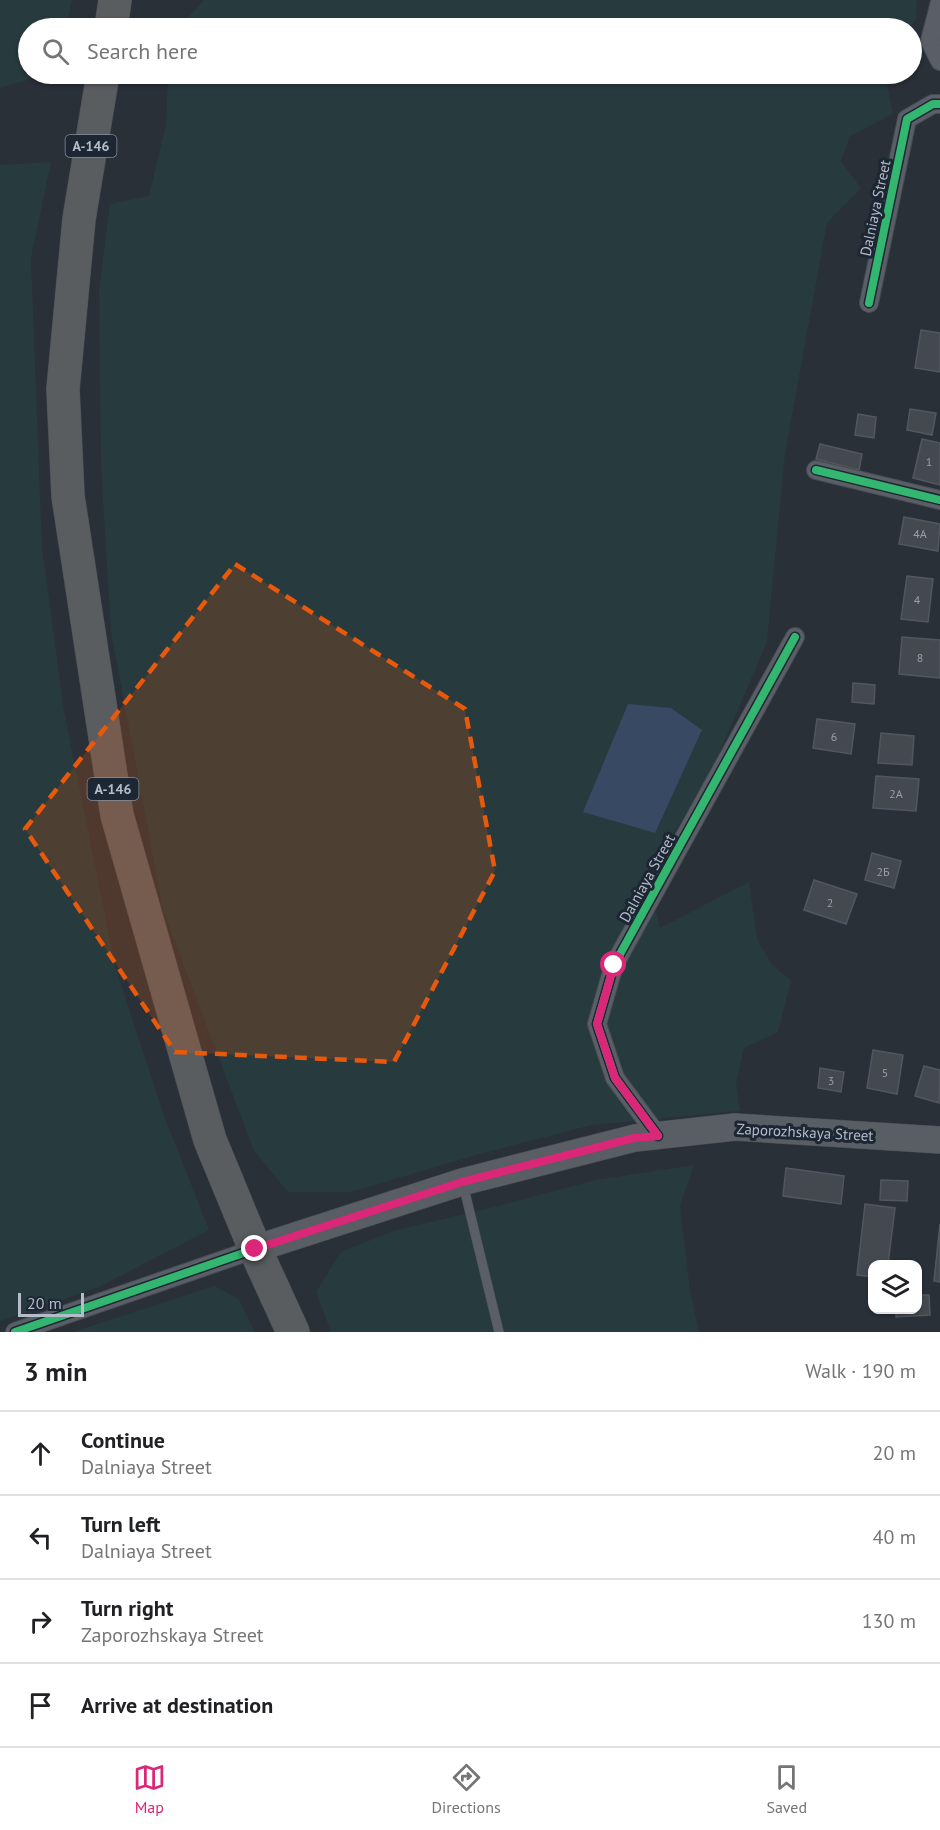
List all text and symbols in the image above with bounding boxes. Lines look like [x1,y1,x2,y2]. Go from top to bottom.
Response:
search box [18,18,922,84]
icon: search [39,35,72,68]
text: Search here [87,37,198,65]
road number: А-146 [66,135,116,157]
street label: Dalniaya Street [856,158,894,258]
house number: 1 [926,454,932,469]
house number: 4А [913,526,927,541]
house number: 4 [914,592,921,607]
house number: 8 [917,650,923,665]
house number: 6 [831,729,837,744]
road number: А-146 [88,778,138,800]
house number: 2А [889,786,903,801]
street label: Dalniaya Street [615,831,679,925]
house number: 2Б [876,864,890,879]
house number: 2 [827,895,833,910]
route start [600,951,626,977]
house number: 5 [882,1065,888,1080]
house number: 3 [828,1073,834,1088]
street label: Zaporozhskaya Street [736,1119,874,1145]
route end [241,1235,267,1261]
map controls [868,1260,922,1314]
button: layers [868,1260,922,1314]
scale bar [18,1290,84,1318]
text: 20 m [27,1293,62,1313]
text: 3 min [24,1355,87,1388]
text: Walk · 190 m [805,1358,916,1384]
text: Continue [81,1426,165,1454]
icon: ahead [24,1437,57,1470]
text: 20 m [873,1440,916,1466]
text: Dalniaya Street [81,1454,212,1480]
text: Turn left [81,1510,161,1538]
icon: left [24,1521,57,1554]
text: 40 m [873,1524,916,1550]
text: Dalniaya Street [81,1538,212,1564]
text: Turn right [81,1594,173,1622]
icon: right [24,1605,57,1638]
text: 130 m [862,1608,916,1634]
text: Zaporozhskaya Street [81,1622,264,1648]
icon: arrive [24,1689,57,1722]
text: Arrive at destination [81,1691,273,1719]
tab: Map [133,1761,166,1817]
tab: Directions [432,1761,501,1817]
tab: Saved [766,1761,807,1817]

